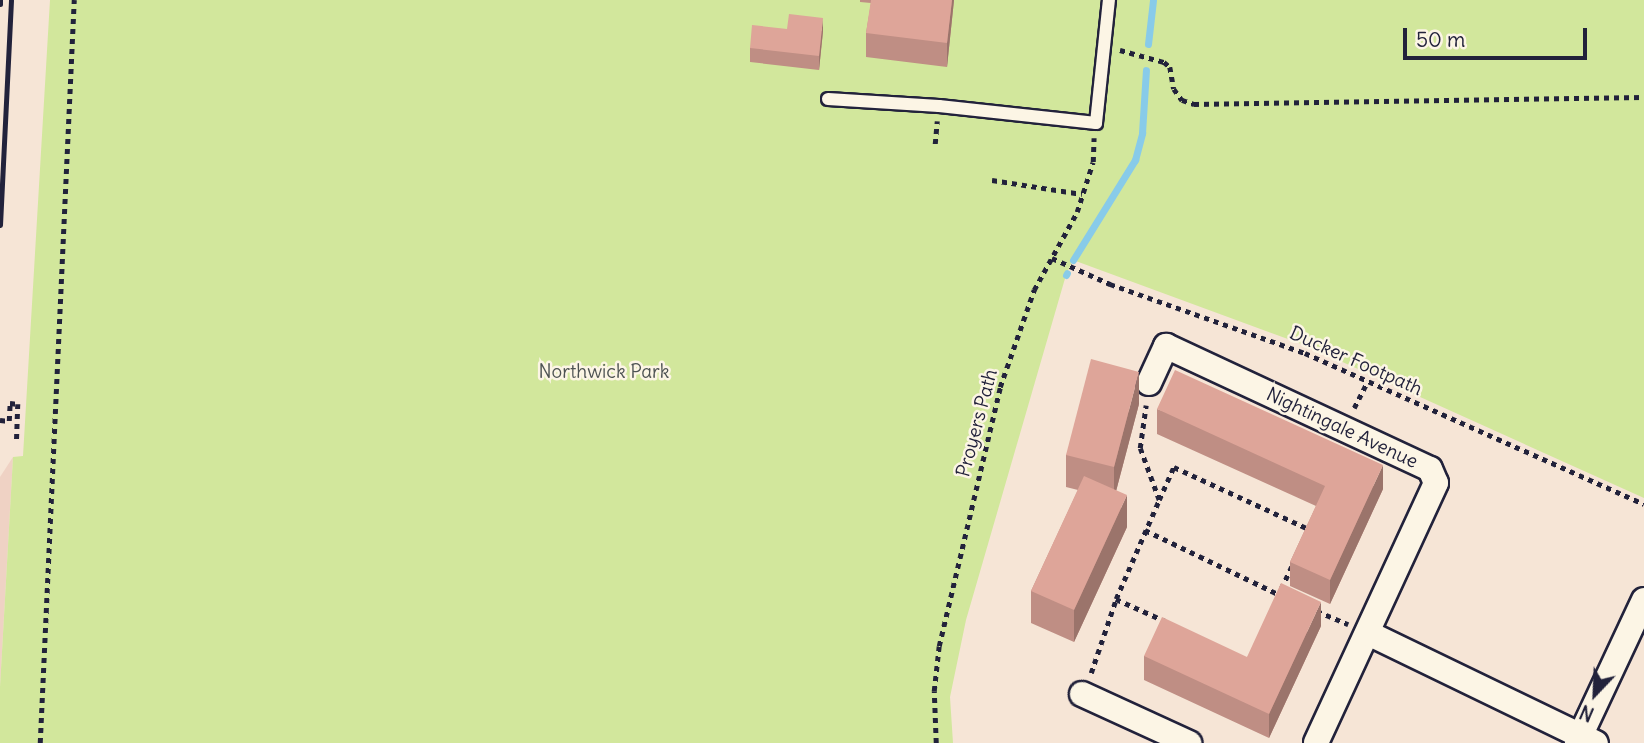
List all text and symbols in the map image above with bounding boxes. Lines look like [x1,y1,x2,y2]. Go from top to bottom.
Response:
scale bar [1406,14,1590,58]
text: 50 m [1416,26,1465,53]
street label: Ducker Footpath [1286,322,1426,400]
park label: Northwick Park [539,361,669,383]
street label: Proyers Path [952,367,1002,479]
street label: Nightingale Avenue [1263,383,1421,473]
north arrow [1560,659,1630,729]
text: N [1576,700,1598,727]

